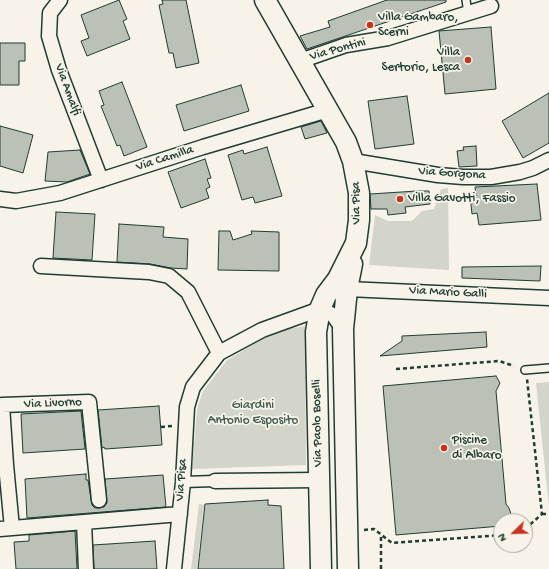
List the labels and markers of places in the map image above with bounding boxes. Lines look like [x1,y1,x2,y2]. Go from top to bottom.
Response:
place label: Villa Gambaro, Scerni [378,10,458,41]
marker: Villa Gambaro, Scerni [365,20,375,30]
place label: Villa Sertorio, Lesca [381,45,460,76]
marker: Villa Sertorio, Lesca [463,55,473,65]
place label: Villa Gavotti, Fassio [408,191,516,207]
marker: Villa Gavotti, Fassio [395,194,405,204]
place label: Piscine di Albaro [452,433,501,464]
marker: Piscine di Albaro [439,443,449,453]

